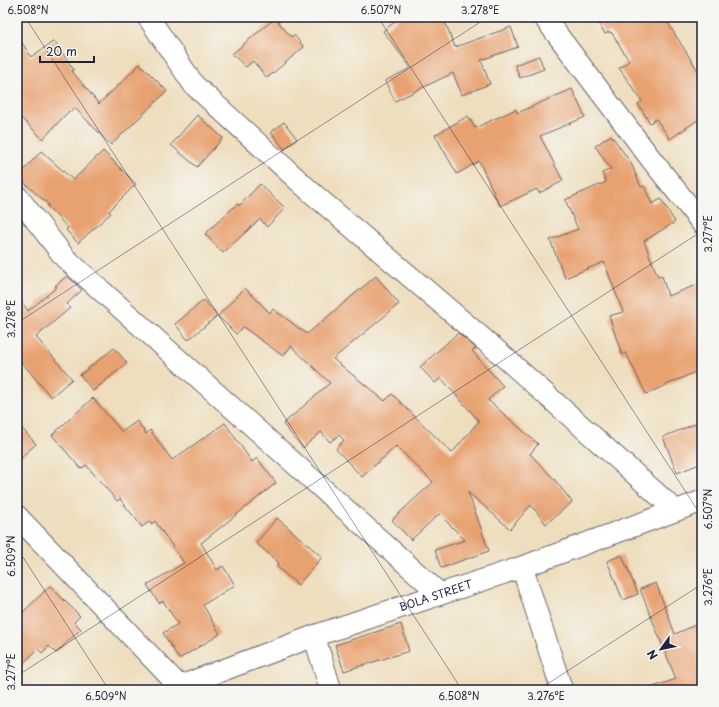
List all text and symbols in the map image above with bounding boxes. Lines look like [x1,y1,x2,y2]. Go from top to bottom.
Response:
text: 6.508°N [7,2,49,17]
text: 6.507°N [361,2,401,17]
text: 3.278°E [461,2,499,17]
scale bar [40,38,94,64]
text: 20 m [46,42,77,60]
text: 3.277°E [700,215,715,253]
text: 3.278°E [3,300,18,338]
text: 6.507°N [700,489,715,529]
text: 6.509°N [3,535,18,577]
text: 3.276°E [700,568,715,606]
street label: BOLA STREET [397,575,475,615]
north arrow [641,629,681,669]
text: N [643,646,662,663]
text: 3.277°E [3,653,18,691]
text: 6.509°N [85,688,127,703]
text: 6.508°N [438,688,480,703]
text: 3.276°E [527,688,565,703]

